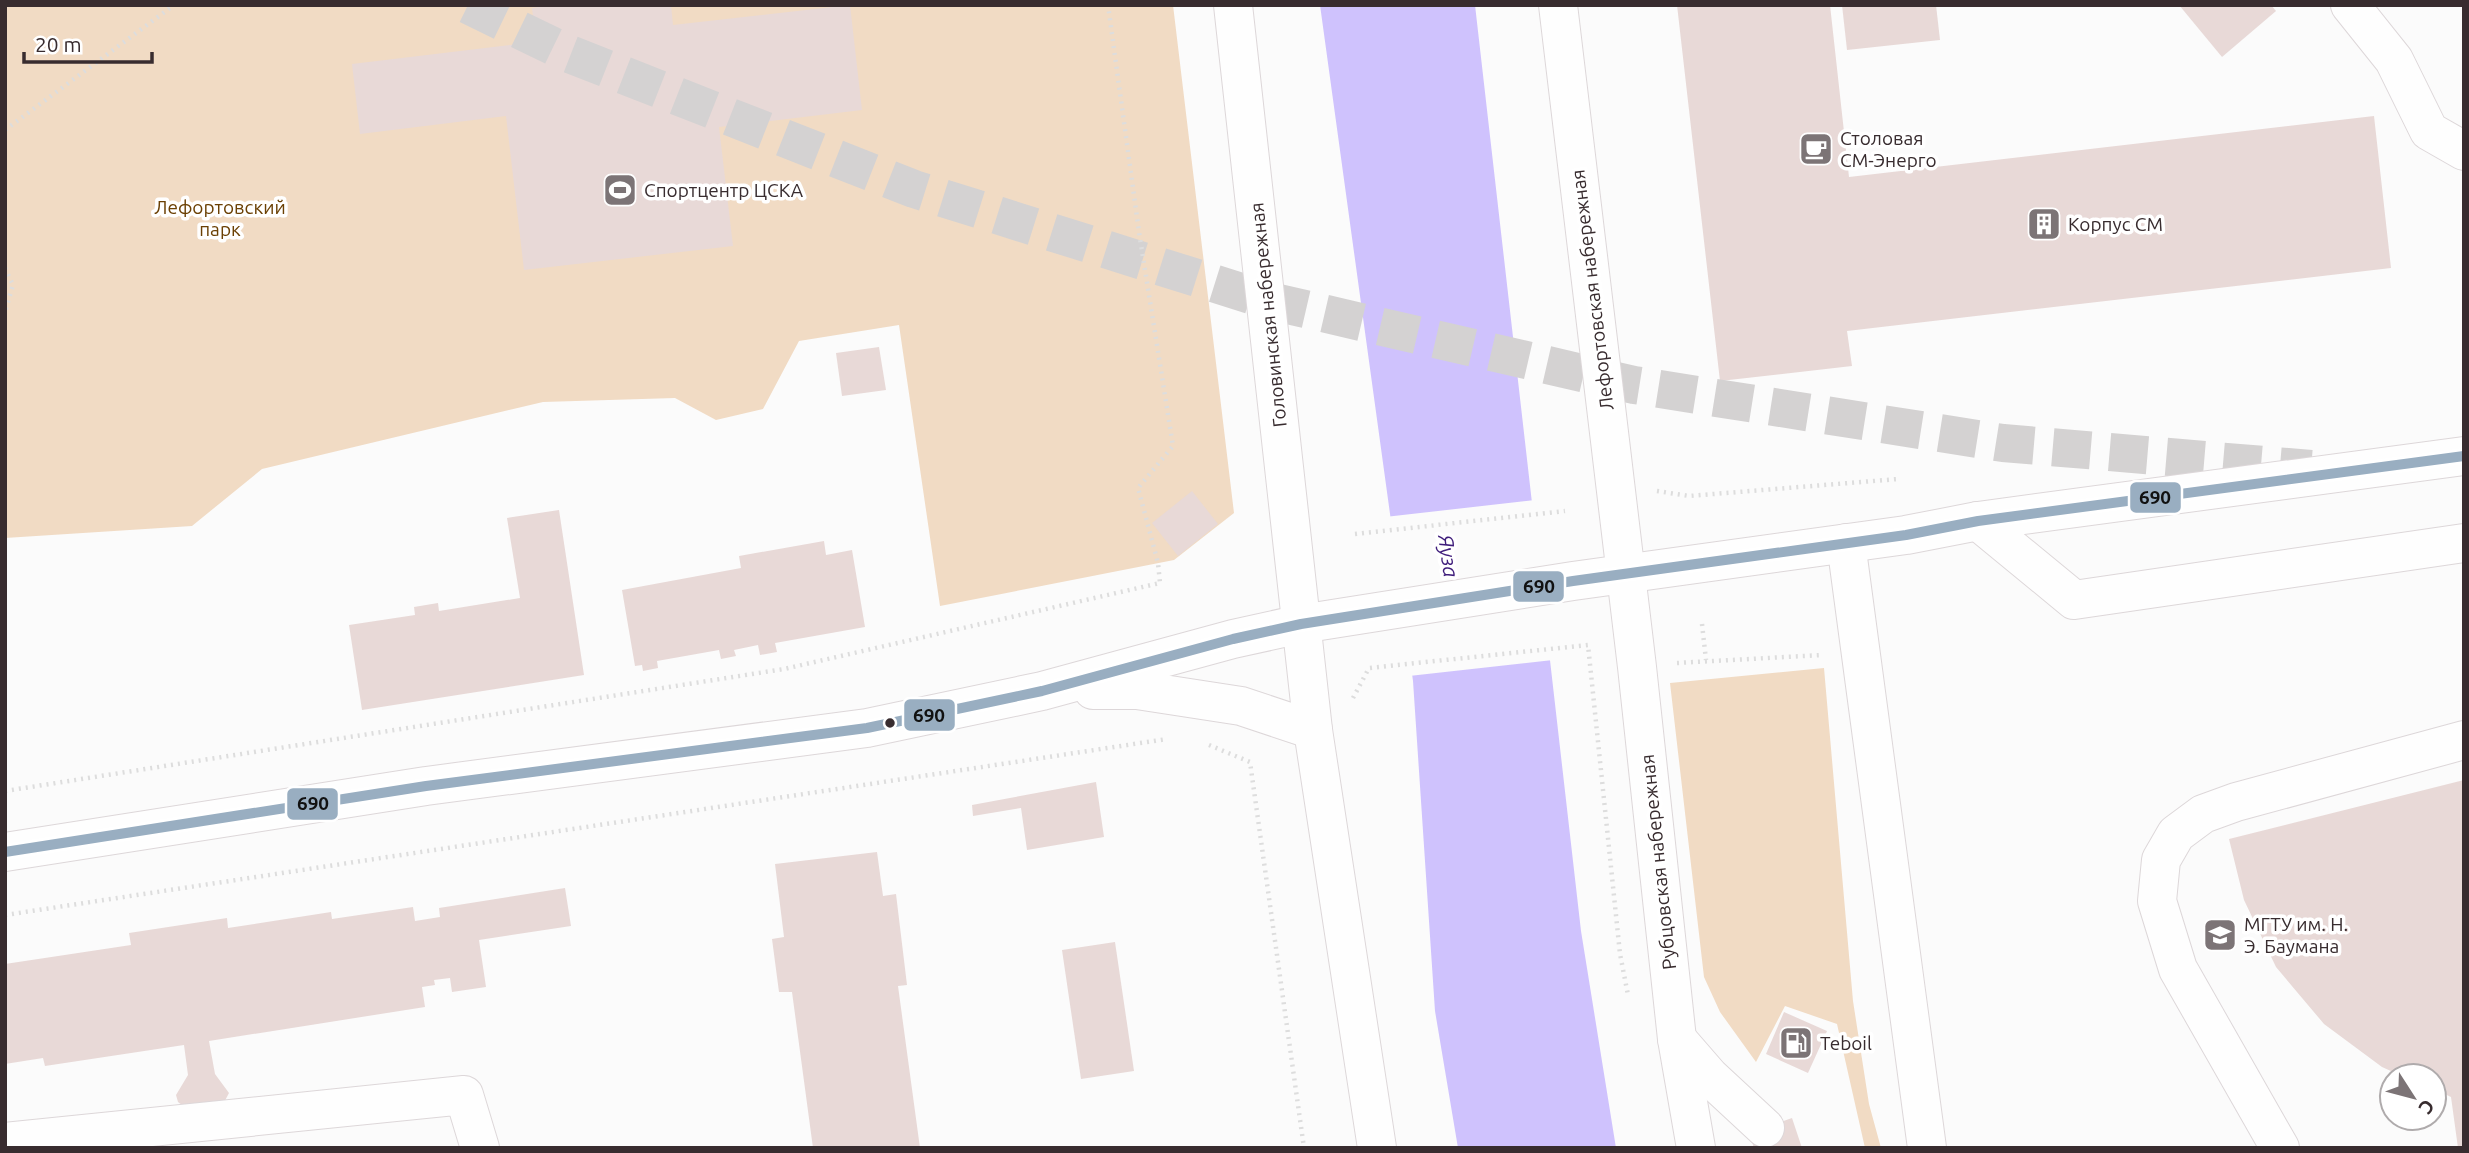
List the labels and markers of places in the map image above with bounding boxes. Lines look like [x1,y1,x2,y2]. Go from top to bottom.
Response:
place label: Столовая СМ-Энерго [1840,127,1937,171]
cafe icon: Столовая СМ-Энерго [1797,130,1835,168]
sports icon: Спортцентр ЦСКА [601,171,639,209]
place label: Спортцентр ЦСКА [644,179,804,201]
building icon: Корпус СМ [2025,205,2063,243]
place label: Корпус СМ [2068,213,2163,235]
unlabelled marker [883,716,897,730]
place label: МГТУ им. Н. Э. Баумана [2244,913,2348,957]
school or university icon: МГТУ им. Н. Э. Баумана [2201,916,2239,954]
fuel station icon: Teboil [1777,1024,1815,1062]
place label: Teboil [1820,1032,1872,1054]

